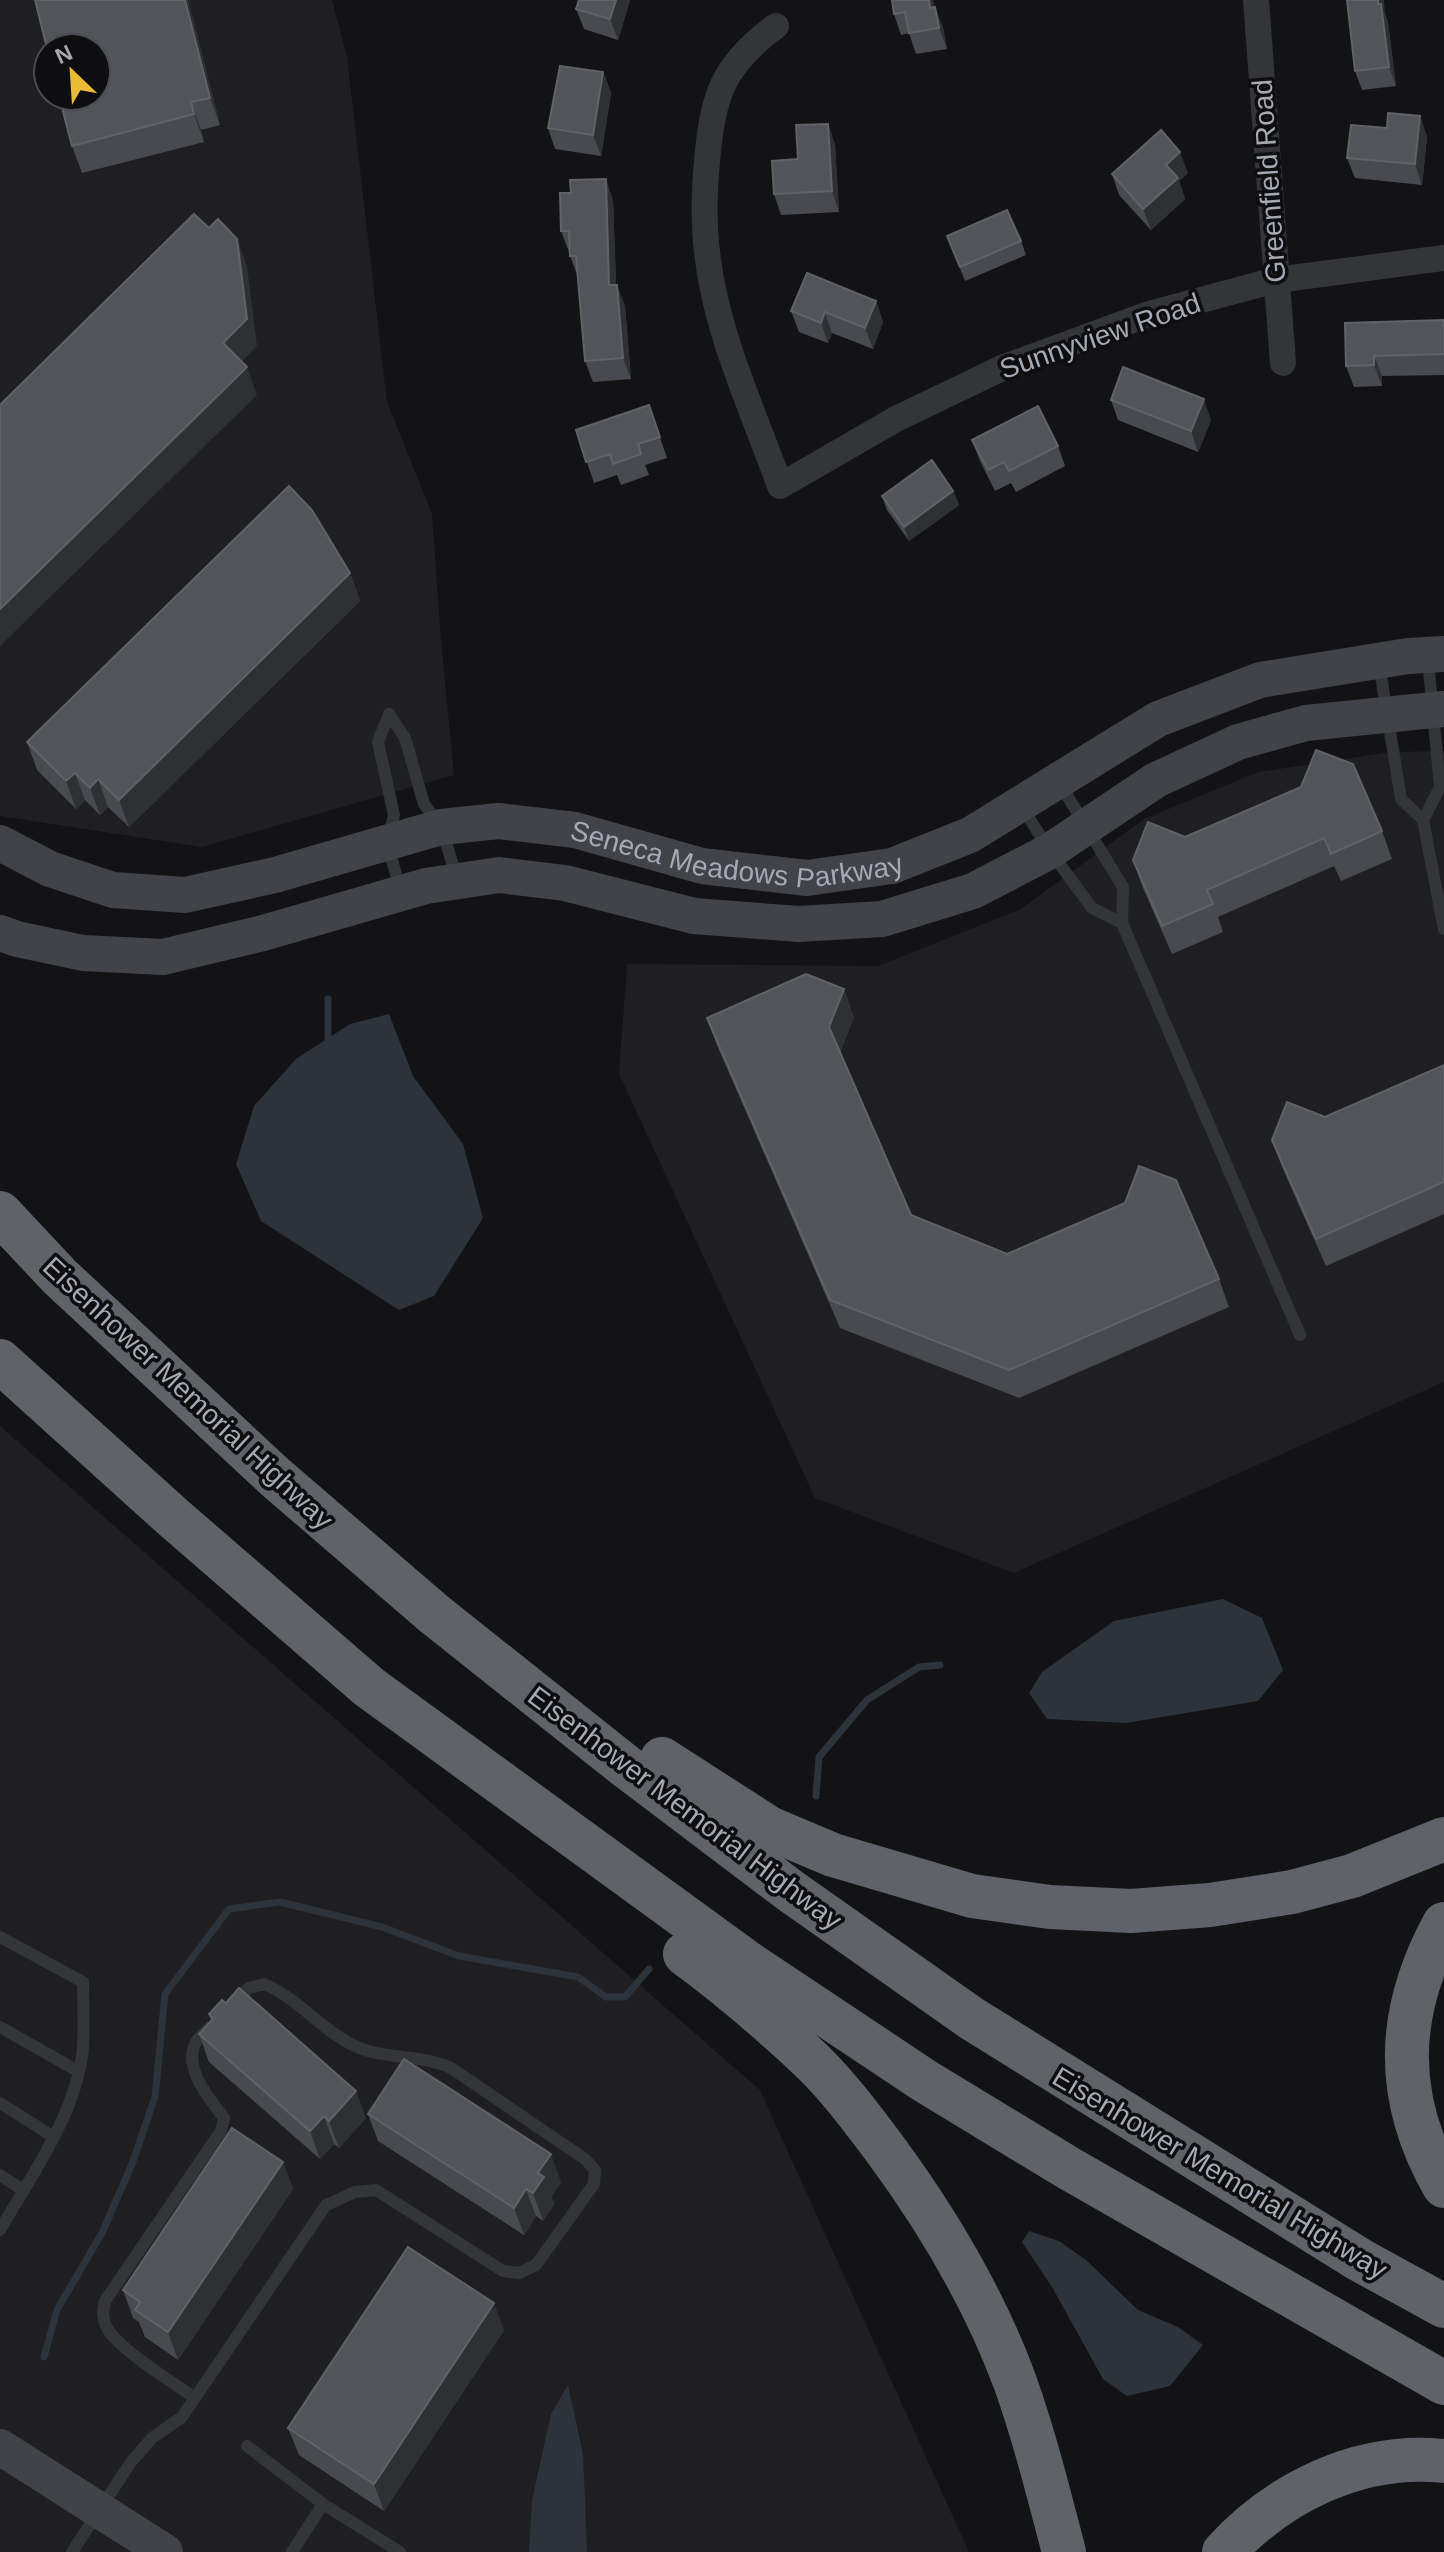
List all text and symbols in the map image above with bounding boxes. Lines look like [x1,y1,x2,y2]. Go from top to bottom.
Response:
north arrow [32,32,112,112]
text: N [51,40,76,69]
street label: Greenfield Road [1246,78,1292,284]
street label: Sunnyview Road [996,287,1204,385]
street label: Seneca Meadows Parkway [567,814,908,894]
street label: Eisenhower Memorial Highway [37,1251,339,1535]
street label: Eisenhower Memorial Highway [522,1680,848,1936]
street label: Eisenhower Memorial Highway [1047,2061,1393,2285]

